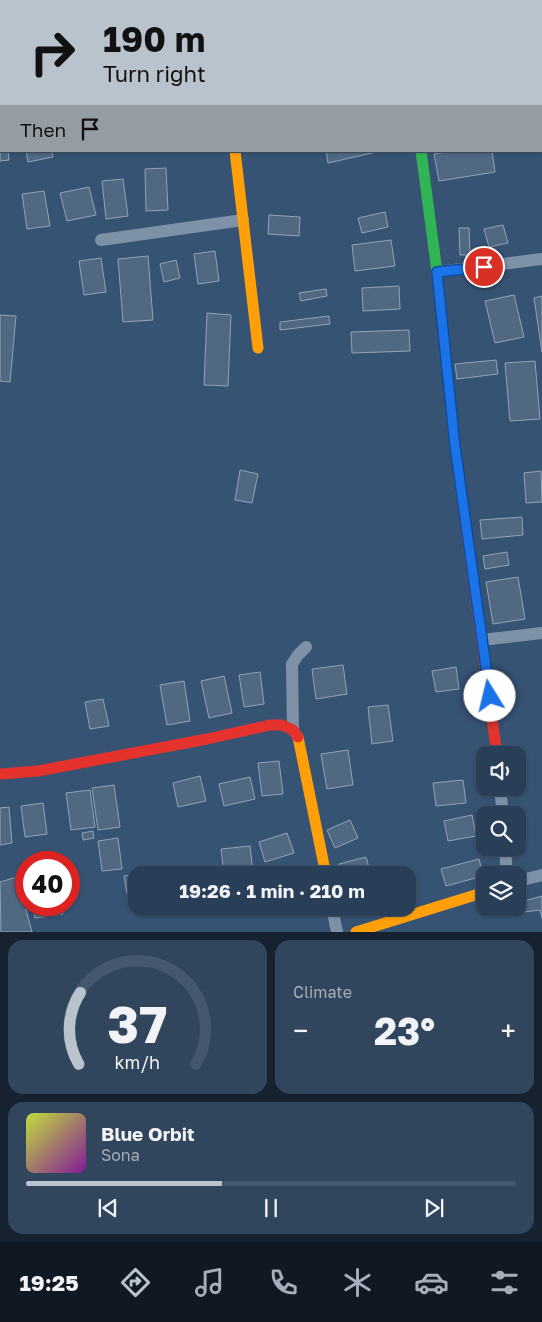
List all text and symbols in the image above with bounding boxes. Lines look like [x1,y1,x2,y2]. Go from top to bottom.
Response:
text: 190 m [103,18,205,60]
icon: right [20,20,85,85]
text: Turn right [103,60,206,87]
icon: arrive [76,115,104,143]
text: Then [20,118,66,141]
pin [463,246,505,288]
icon: arrive [470,253,498,281]
position arrow [463,669,515,721]
map controls [476,746,526,916]
button: sound [476,746,526,796]
button: search [476,806,526,856]
speed limit sign: 40 [15,851,80,916]
button: layers [476,866,526,916]
text: 19:26 · 1 min · 210 m [179,879,365,902]
text: Climate [293,982,352,1002]
text: 37 [107,992,168,1054]
text: 23° [374,1008,435,1053]
text: − [293,1014,308,1047]
text: + [501,1014,516,1047]
text: km/h [115,1051,160,1073]
text: Blue Orbit [101,1122,195,1145]
text: Sona [101,1145,140,1165]
icon: previous [94,1194,122,1222]
icon: pause [257,1194,285,1222]
icon: next [420,1194,448,1222]
icon: directions [118,1265,153,1300]
icon: music [192,1265,227,1300]
icon: phone [266,1265,301,1300]
icon: climate [340,1265,375,1300]
icon: car [414,1265,449,1300]
icon: filters [487,1265,522,1300]
text: 19:25 [19,1269,79,1296]

